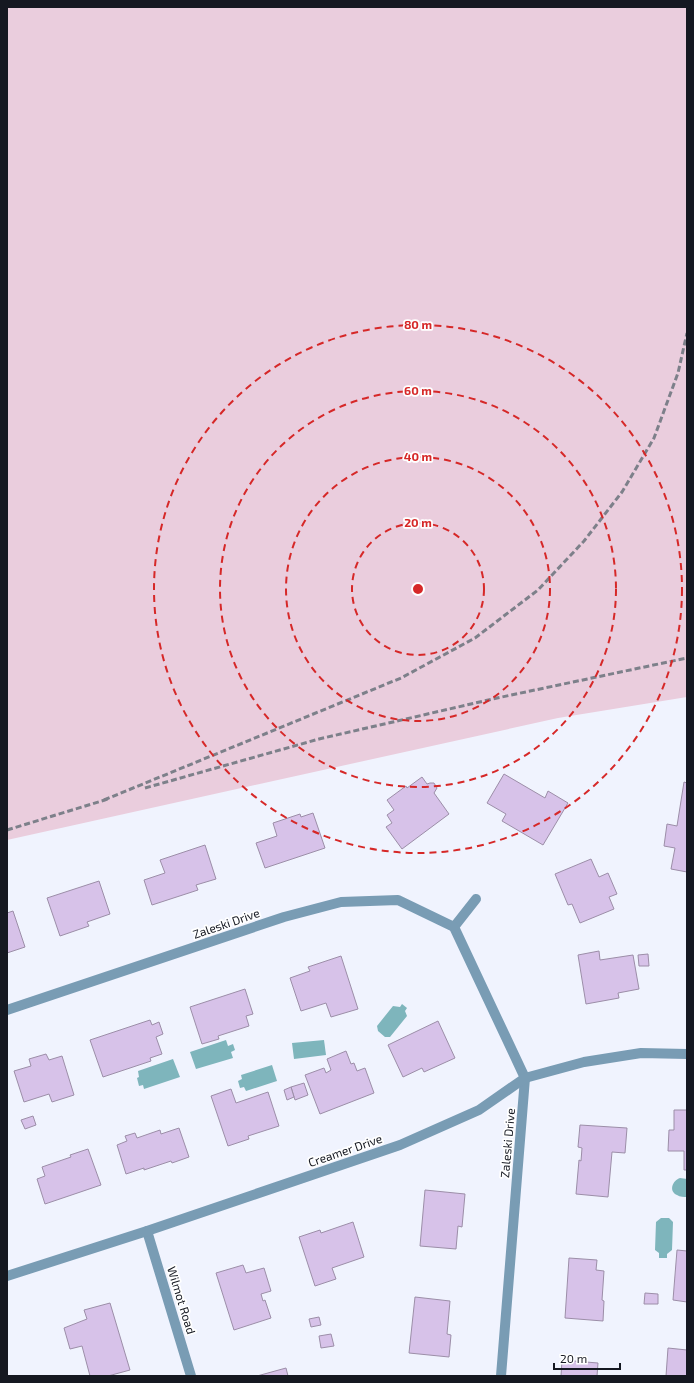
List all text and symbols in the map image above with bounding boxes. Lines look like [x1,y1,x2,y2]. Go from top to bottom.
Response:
text: 80 m [404,317,432,331]
text: 60 m [404,383,432,397]
text: 40 m [404,449,432,463]
text: 20 m [404,515,432,529]
centre of rings [411,582,425,596]
street label: Zaleski Drive [191,905,261,941]
street label: Zaleski Drive [497,1108,517,1178]
street label: Creamer Drive [306,1131,384,1169]
street label: Wilmot Road [165,1264,199,1336]
scale bar [554,1345,620,1371]
text: 20 m [560,1351,587,1365]

